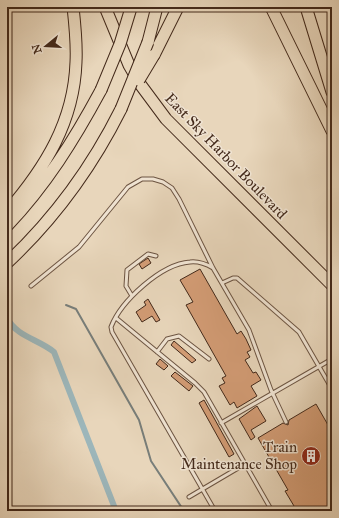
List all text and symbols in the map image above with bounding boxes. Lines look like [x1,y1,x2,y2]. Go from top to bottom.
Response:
north arrow [26,26,66,66]
text: N [29,42,45,55]
street label: East Sky Harbor Boulevard [161,89,291,223]
place label: Train Maintenance Shop [181,438,297,473]
building icon: Train Maintenance Shop [300,445,322,467]

